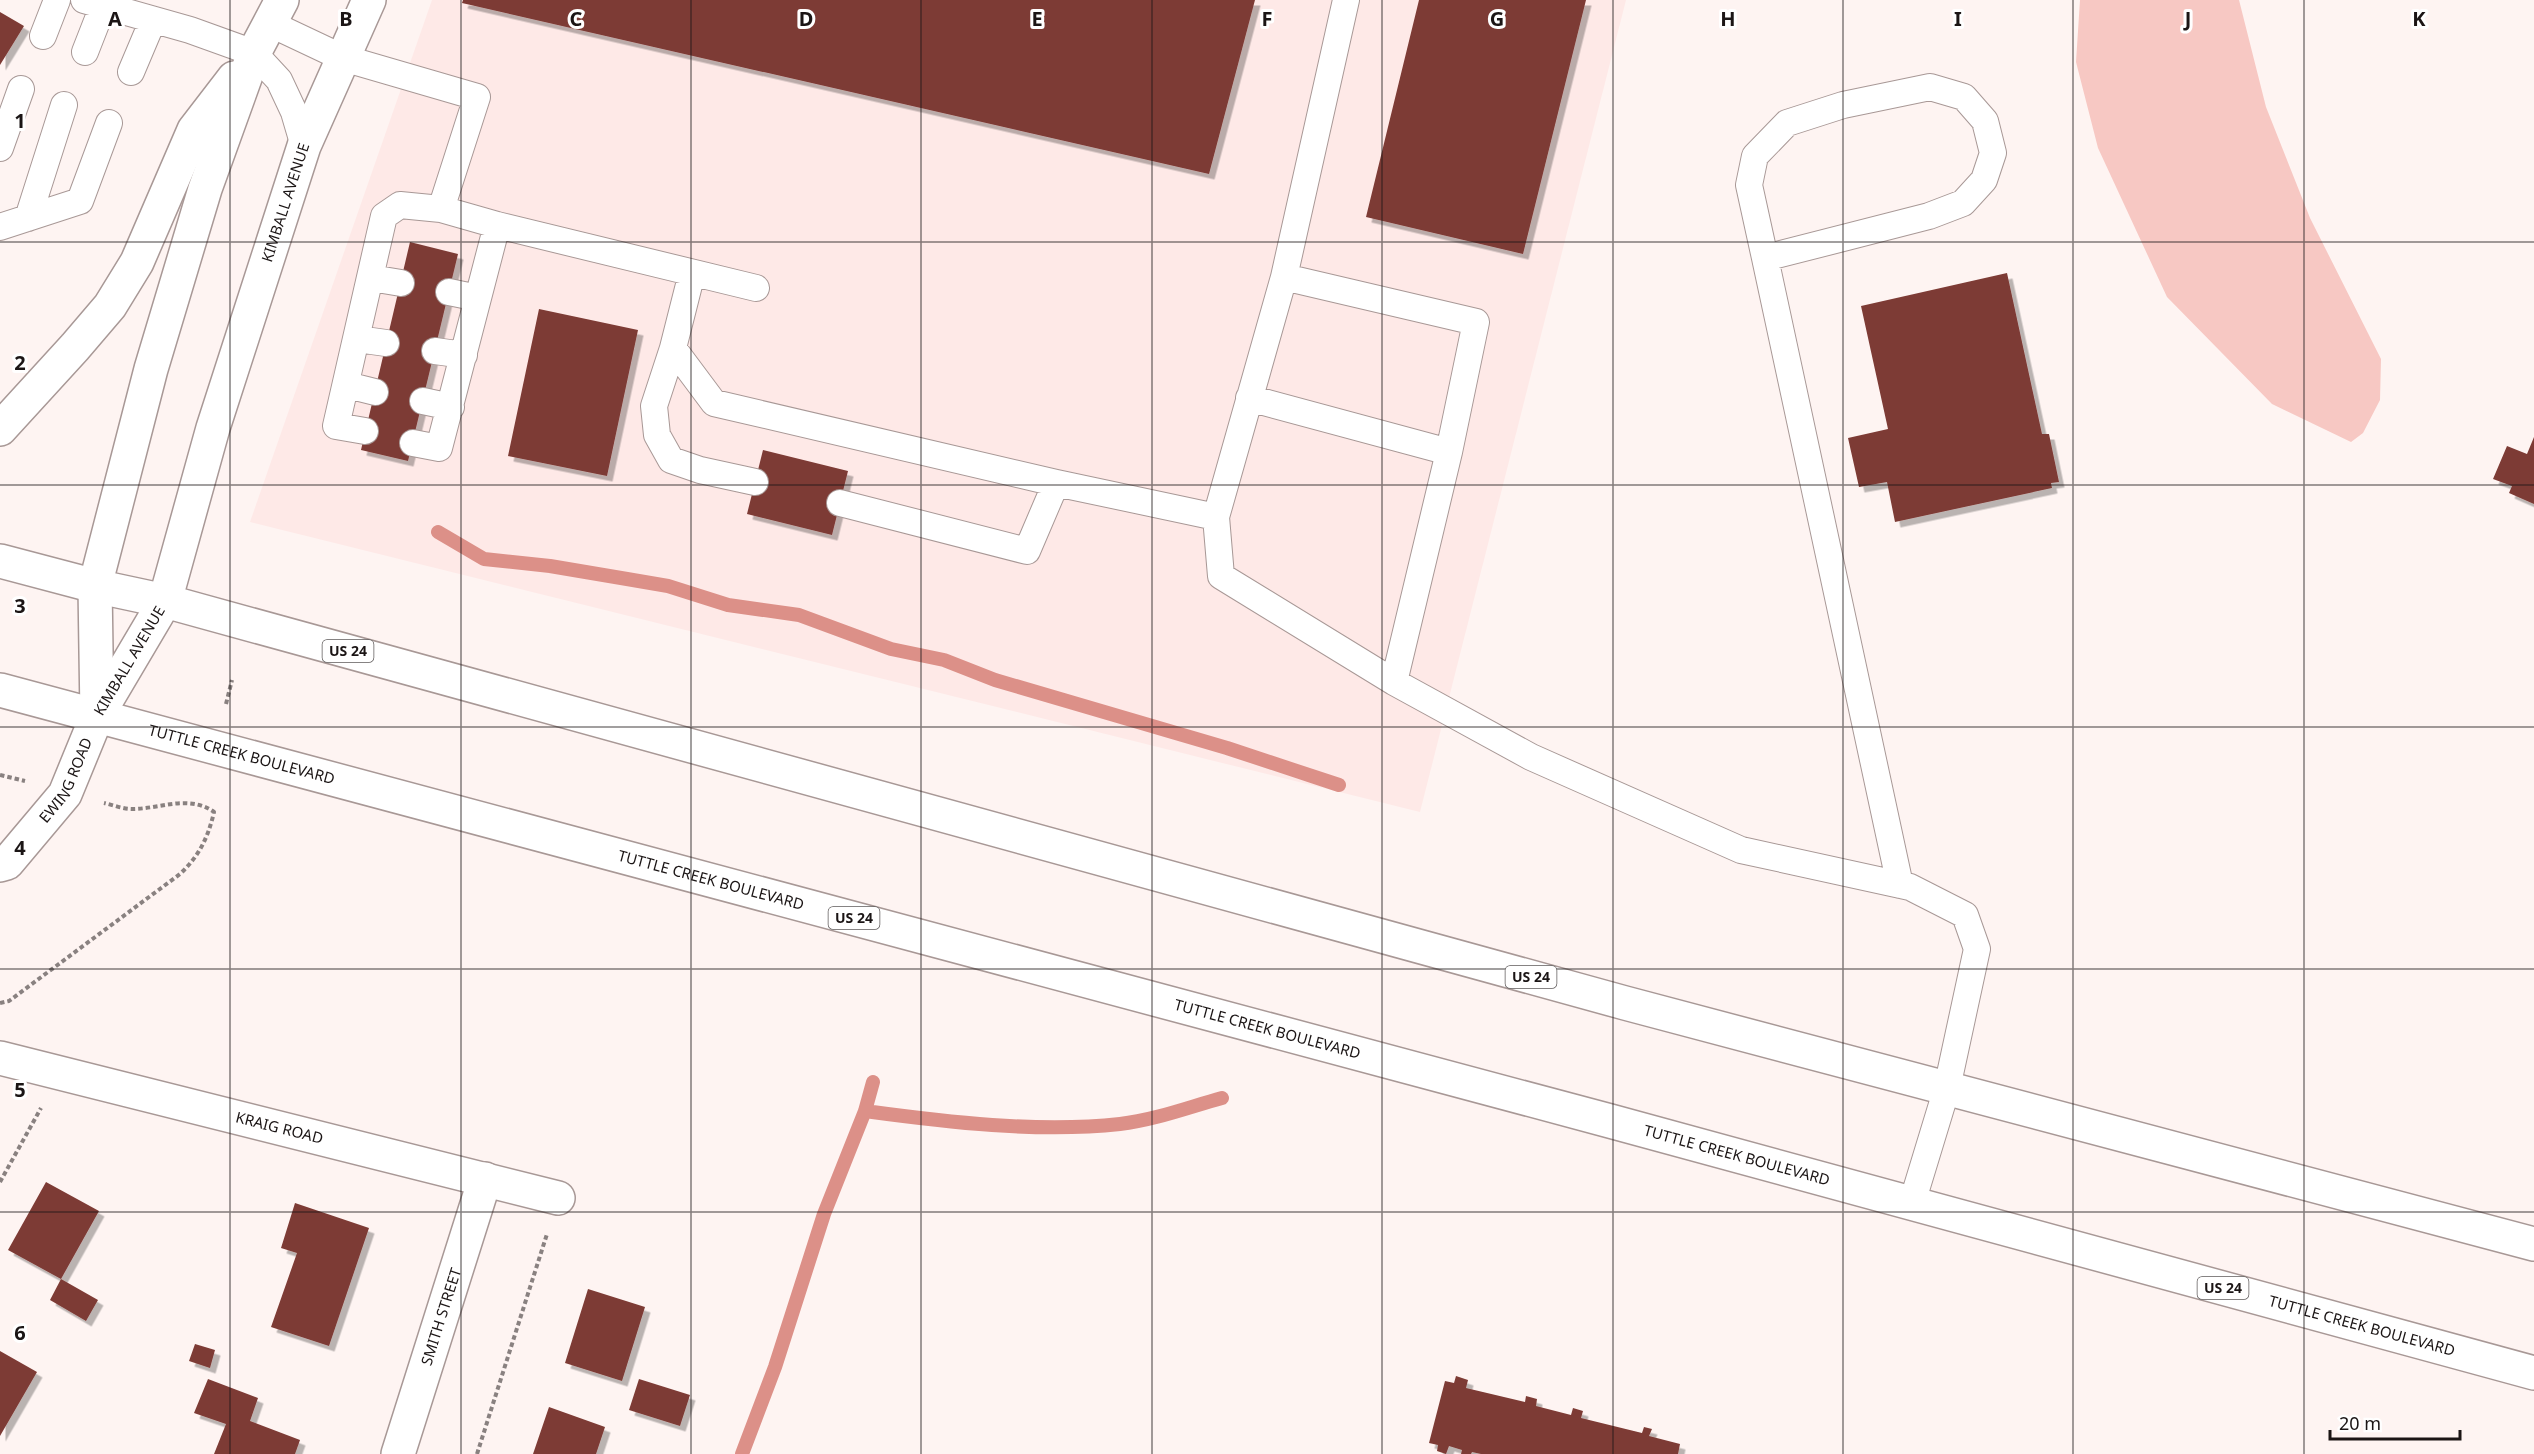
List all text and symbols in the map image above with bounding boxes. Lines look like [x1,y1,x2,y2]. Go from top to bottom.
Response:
text: A [108,5,122,32]
text: B [339,5,353,32]
text: C [570,5,583,32]
text: D [799,5,813,32]
text: E [1031,5,1043,32]
text: F [1262,5,1272,32]
text: G [1490,5,1504,32]
text: H [1720,5,1736,32]
text: I [1954,5,1962,32]
text: J [2183,5,2191,32]
text: K [2412,5,2426,32]
text: 1 [14,107,26,134]
street label: KIMBALL AVENUE [256,140,313,264]
text: 2 [14,349,26,376]
text: 3 [14,592,26,619]
street label: KIMBALL AVENUE [89,602,169,719]
road number: US 24 [322,640,374,662]
street label: TUTTLE CREEK BOULEVARD [146,719,337,788]
street label: EWING ROAD [34,734,96,826]
text: 4 [14,834,26,861]
street label: TUTTLE CREEK BOULEVARD [616,845,807,914]
road number: US 24 [828,907,880,929]
road number: US 24 [1506,966,1556,988]
street label: TUTTLE CREEK BOULEVARD [1172,994,1363,1063]
text: 5 [14,1076,26,1103]
street label: KRAIG ROAD [234,1107,325,1148]
street label: TUTTLE CREEK BOULEVARD [1642,1120,1832,1190]
street label: SMITH STREET [416,1264,465,1368]
road number: US 24 [2198,1277,2248,1299]
street label: TUTTLE CREEK BOULEVARD [2267,1290,2457,1360]
text: 6 [14,1319,26,1346]
scale bar [2330,1403,2460,1441]
text: 20 m [2339,1411,2381,1435]

